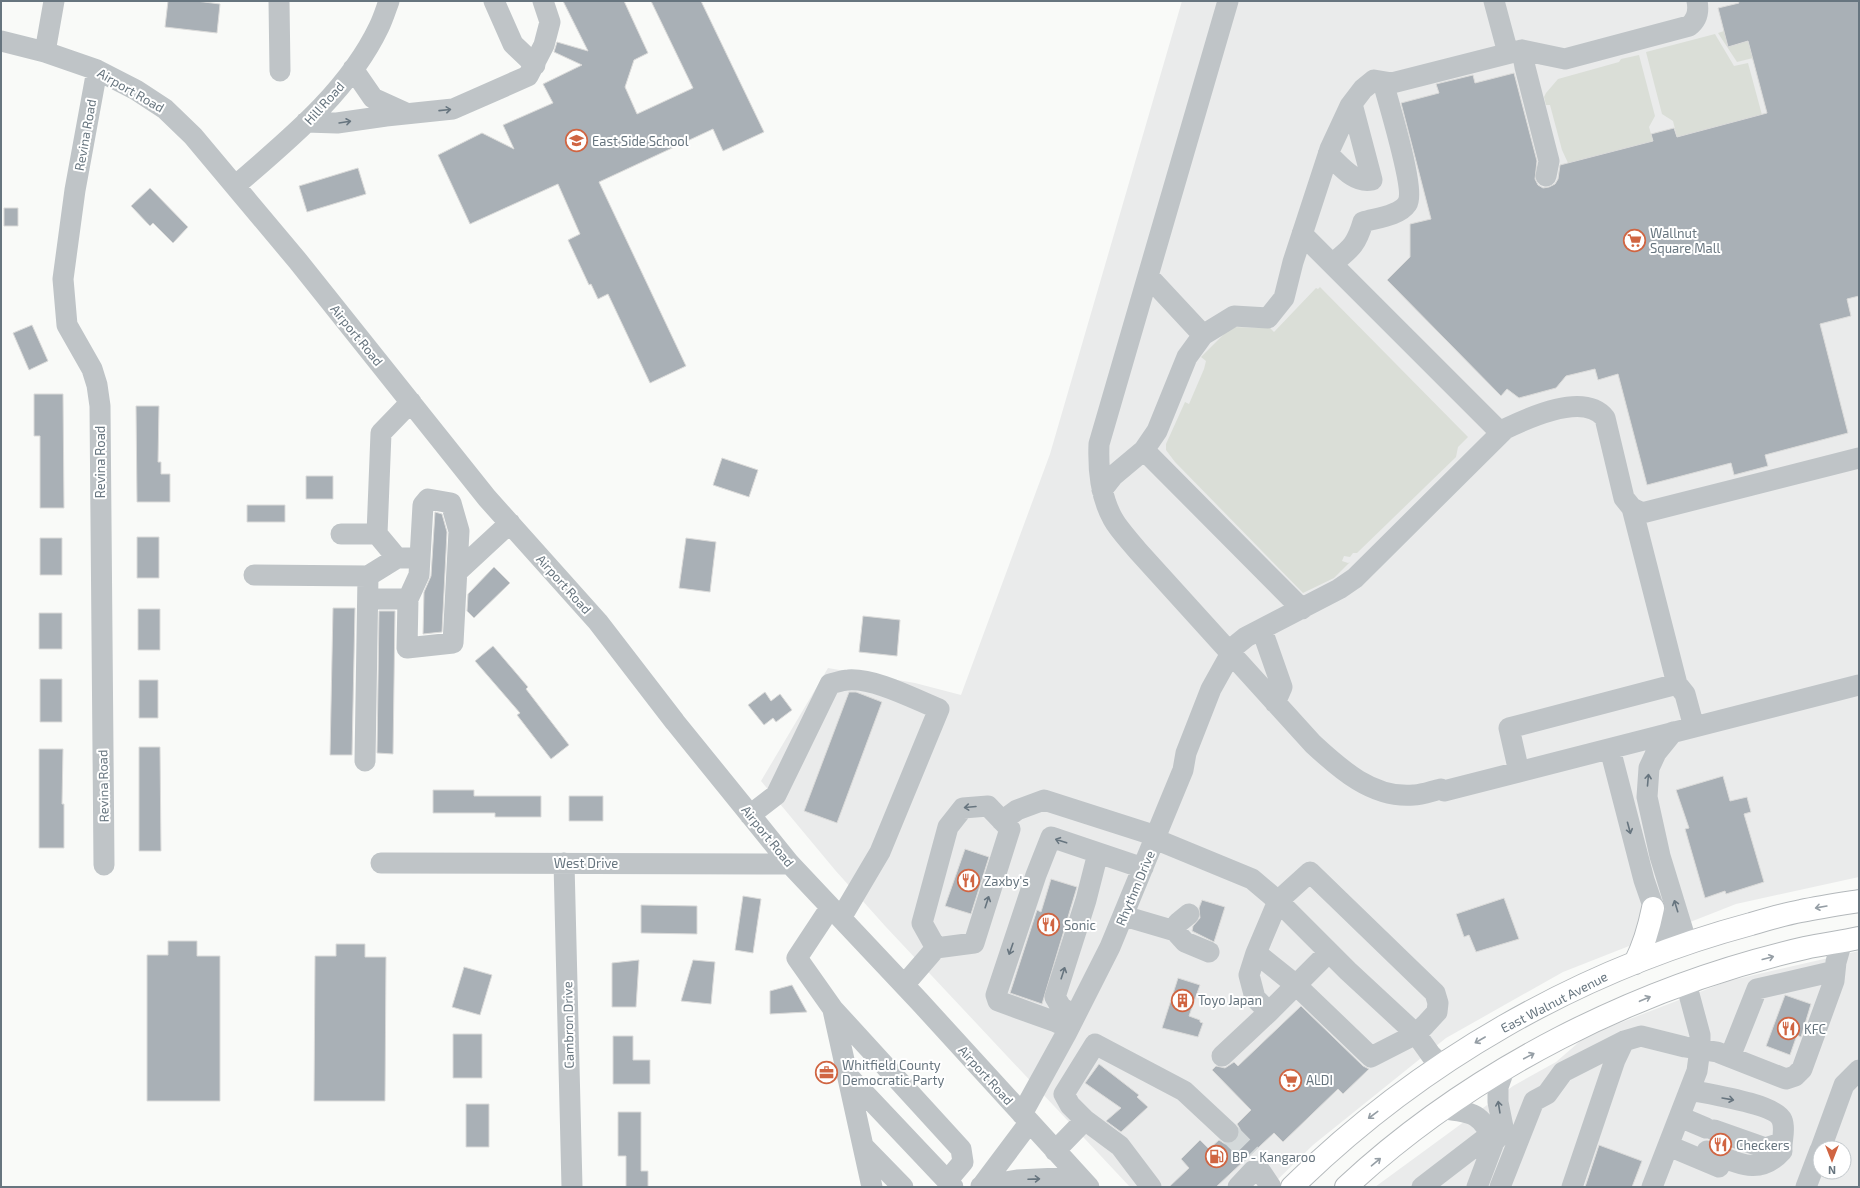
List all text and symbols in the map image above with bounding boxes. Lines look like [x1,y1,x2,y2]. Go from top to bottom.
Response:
street label: Airport Road [95,64,167,116]
street label: Hill Road [301,78,347,128]
street label: Revina Road [71,98,99,172]
one-way arrow [438,106,451,113]
one-way arrow [338,118,351,126]
school or university icon: East Side School [564,128,590,154]
place label: East Side School [592,133,689,149]
place label: Wallnut Square Mall [1650,225,1721,256]
supermarket icon: Wallnut Square Mall [1622,227,1648,253]
street label: Airport Road [327,301,387,369]
street label: Revina Road [92,426,108,498]
street label: Airport Road [533,551,595,617]
street label: Revina Road [94,750,112,822]
one-way arrow [1644,774,1651,787]
street label: Airport Road [738,802,798,870]
one-way arrow [964,804,977,811]
one-way arrow [1626,821,1633,834]
one-way arrow [1055,836,1067,844]
street label: Rhythm Drive [1112,848,1158,928]
street label: West Drive [554,855,618,871]
restaurant icon: Zaxby's [955,868,981,894]
place label: Zaxby's [984,873,1029,889]
one-way arrow [984,895,991,908]
one-way arrow [1672,900,1679,913]
one-way arrow [1814,904,1827,912]
restaurant icon: Sonic [1036,912,1062,938]
place label: Sonic [1064,917,1096,933]
one-way arrow [1006,943,1014,955]
one-way arrow [1762,953,1775,961]
one-way arrow [1059,968,1067,980]
street label: East Walnut Avenue [1498,968,1610,1036]
street label: Cambron Drive [559,981,577,1069]
building icon: Toyo Japan [1169,987,1195,1013]
place label: Toyo Japan [1198,992,1262,1008]
one-way arrow [1639,995,1651,1002]
restaurant icon: KFC [1775,1016,1801,1042]
place label: KFC [1804,1021,1826,1037]
one-way arrow [1474,1037,1486,1045]
street label: Airport Road [955,1042,1017,1108]
one-way arrow [1522,1052,1534,1059]
place label: Whitfield County Democratic Party [842,1057,944,1088]
office icon: Whitfield County Democratic Party [813,1059,839,1085]
supermarket icon: ALDI [1277,1067,1303,1093]
place label: ALDI [1306,1072,1333,1088]
one-way arrow [1721,1095,1734,1103]
one-way arrow [1495,1101,1503,1114]
one-way arrow [1368,1111,1379,1119]
restaurant icon: Checkers [1708,1132,1734,1158]
place label: Checkers [1736,1137,1790,1153]
north arrow [1812,1140,1852,1180]
fuel station icon: BP - Kangaroo [1203,1144,1229,1170]
place label: BP - Kangaroo [1232,1149,1316,1165]
one-way arrow [1371,1157,1381,1166]
text: N [1828,1164,1836,1177]
one-way arrow [1027,1175,1040,1183]

